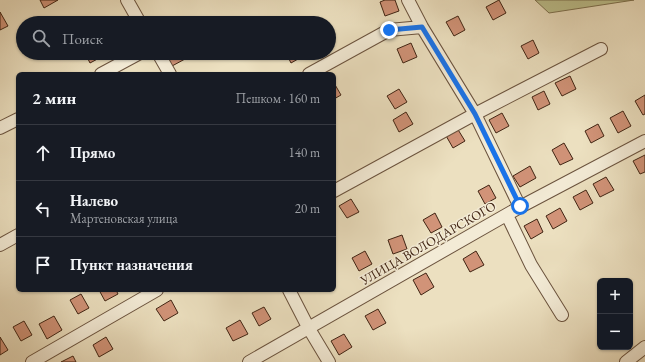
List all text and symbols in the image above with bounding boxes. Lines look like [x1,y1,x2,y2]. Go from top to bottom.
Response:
search box [16,16,336,60]
route end [380,21,398,39]
icon: search [30,27,52,49]
text: Поиск [62,29,103,48]
text: 2 мин [32,87,76,109]
text: Пешком · 160 m [236,90,320,107]
icon: ahead [32,142,54,164]
text: Прямо [70,143,115,162]
text: 140 m [289,144,320,161]
text: Налево [70,191,118,210]
street label: УЛИЦА ВОЛОДАРСКОГО [356,197,499,289]
route start [511,197,529,215]
icon: left [32,198,54,220]
text: 20 m [295,200,320,217]
text: Мартеновская улица [70,210,178,227]
icon: arrive [32,254,54,276]
text: Пункт назначения [70,255,193,274]
map controls [597,278,633,350]
button: + [597,278,633,314]
button: − [597,314,633,350]

